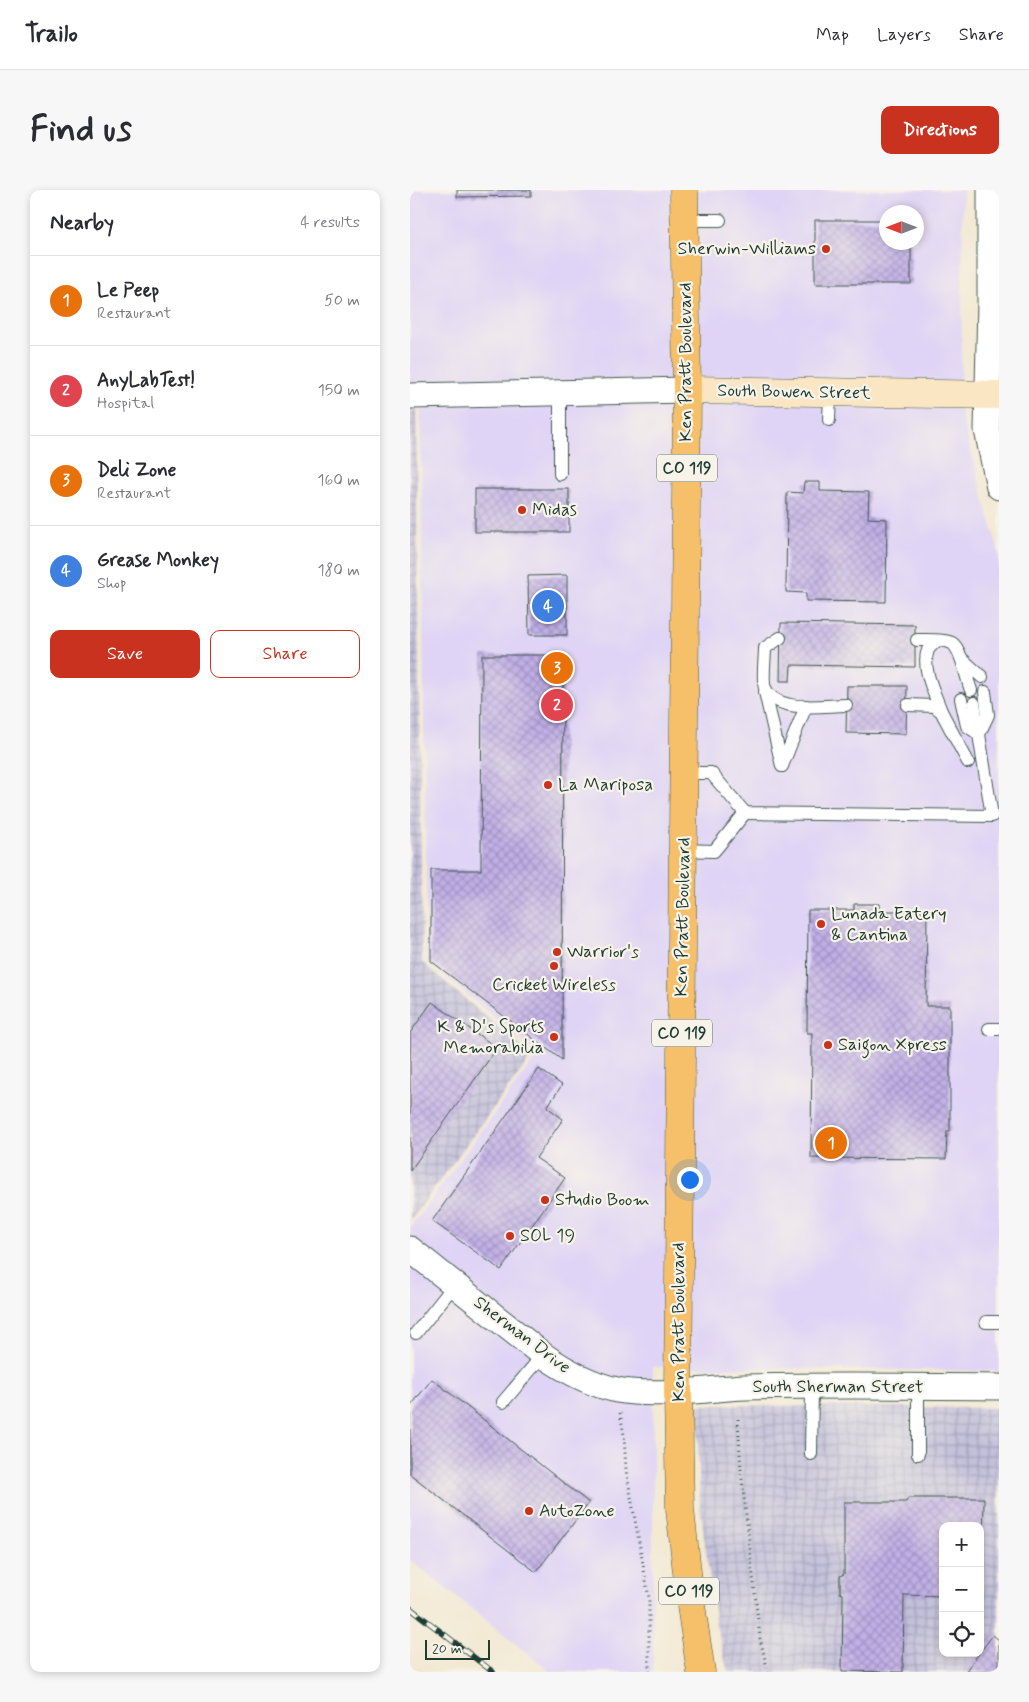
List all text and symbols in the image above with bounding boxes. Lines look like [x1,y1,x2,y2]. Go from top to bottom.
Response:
text: Trailo [25,19,78,50]
text: Map [816,23,849,47]
text: Layers [877,23,931,47]
text: Share [959,23,1004,47]
button: Directions [881,106,999,154]
text: Find us [30,107,132,153]
north arrow [879,205,924,250]
text: Nearby [50,209,114,237]
text: 4 results [300,212,360,233]
place label: Sherwin-Williams [678,237,816,261]
marker: Sherwin-Williams [820,243,832,255]
text: Le Peep [97,278,159,303]
street label: Ken Pratt Boulevard [674,282,698,442]
text: 1 [62,290,70,311]
text: 50 m [324,290,360,311]
text: Restaurant [97,303,171,324]
text: AnyLabTest! [97,368,195,393]
street label: South Bowen Street [717,379,871,405]
text: 2 [62,380,70,401]
text: 150 m [318,380,360,401]
text: Hospital [97,393,154,414]
road number: CO 119 [657,454,717,482]
text: Deli Zone [97,458,176,483]
text: 3 [62,470,70,491]
text: 160 m [317,470,360,491]
text: Restaurant [97,483,171,504]
place label: Midas [532,498,577,522]
marker: Midas [516,504,528,516]
text: Grease Monkey [97,548,219,573]
text: 4 [61,560,71,581]
text: 180 m [317,560,360,581]
text: Shop [97,573,126,594]
pin: 4 [532,587,564,625]
button: Save [50,630,200,678]
button: Share [210,630,360,678]
pin: 3 [541,649,573,687]
pin: 2 [541,686,573,724]
place label: La Mariposa [558,773,653,797]
marker: La Mariposa [542,779,554,791]
street label: Ken Pratt Boulevard [670,837,696,997]
place label: Lunada Eatery & Cantina [831,902,947,947]
marker: Lunada Eatery & Cantina [815,918,827,930]
place label: Warrior's [567,940,639,964]
marker: Warrior's [551,946,563,958]
marker: Cricket Wireless [548,960,560,972]
place label: Cricket Wireless [492,973,616,997]
place label: K & D's Sports Memorabilia [437,1015,544,1060]
road number: CO 119 [652,1020,712,1046]
marker: K & D's Sports Memorabilia [548,1031,560,1043]
place label: Saigon Xpress [838,1033,947,1059]
marker: Saigon Xpress [822,1039,834,1051]
pin: 1 [815,1124,847,1162]
your location [677,1167,703,1193]
place label: Studio Boom [555,1188,650,1212]
marker: Studio Boom [539,1194,551,1206]
place label: SOL 19 [520,1224,575,1248]
marker: SOL 19 [504,1230,516,1242]
street label: Ken Pratt Boulevard [667,1242,691,1402]
street label: Sherman Drive [469,1291,575,1379]
street label: South Sherman Street [752,1375,924,1399]
place label: AutoZone [539,1499,615,1523]
marker: AutoZone [523,1505,535,1517]
map controls [939,1522,984,1657]
button: + [939,1522,984,1567]
button: − [939,1567,984,1612]
road number: CO 119 [659,1578,719,1604]
button: locate [939,1612,984,1657]
scale bar [425,1637,490,1660]
text: 20 m [432,1640,462,1658]

